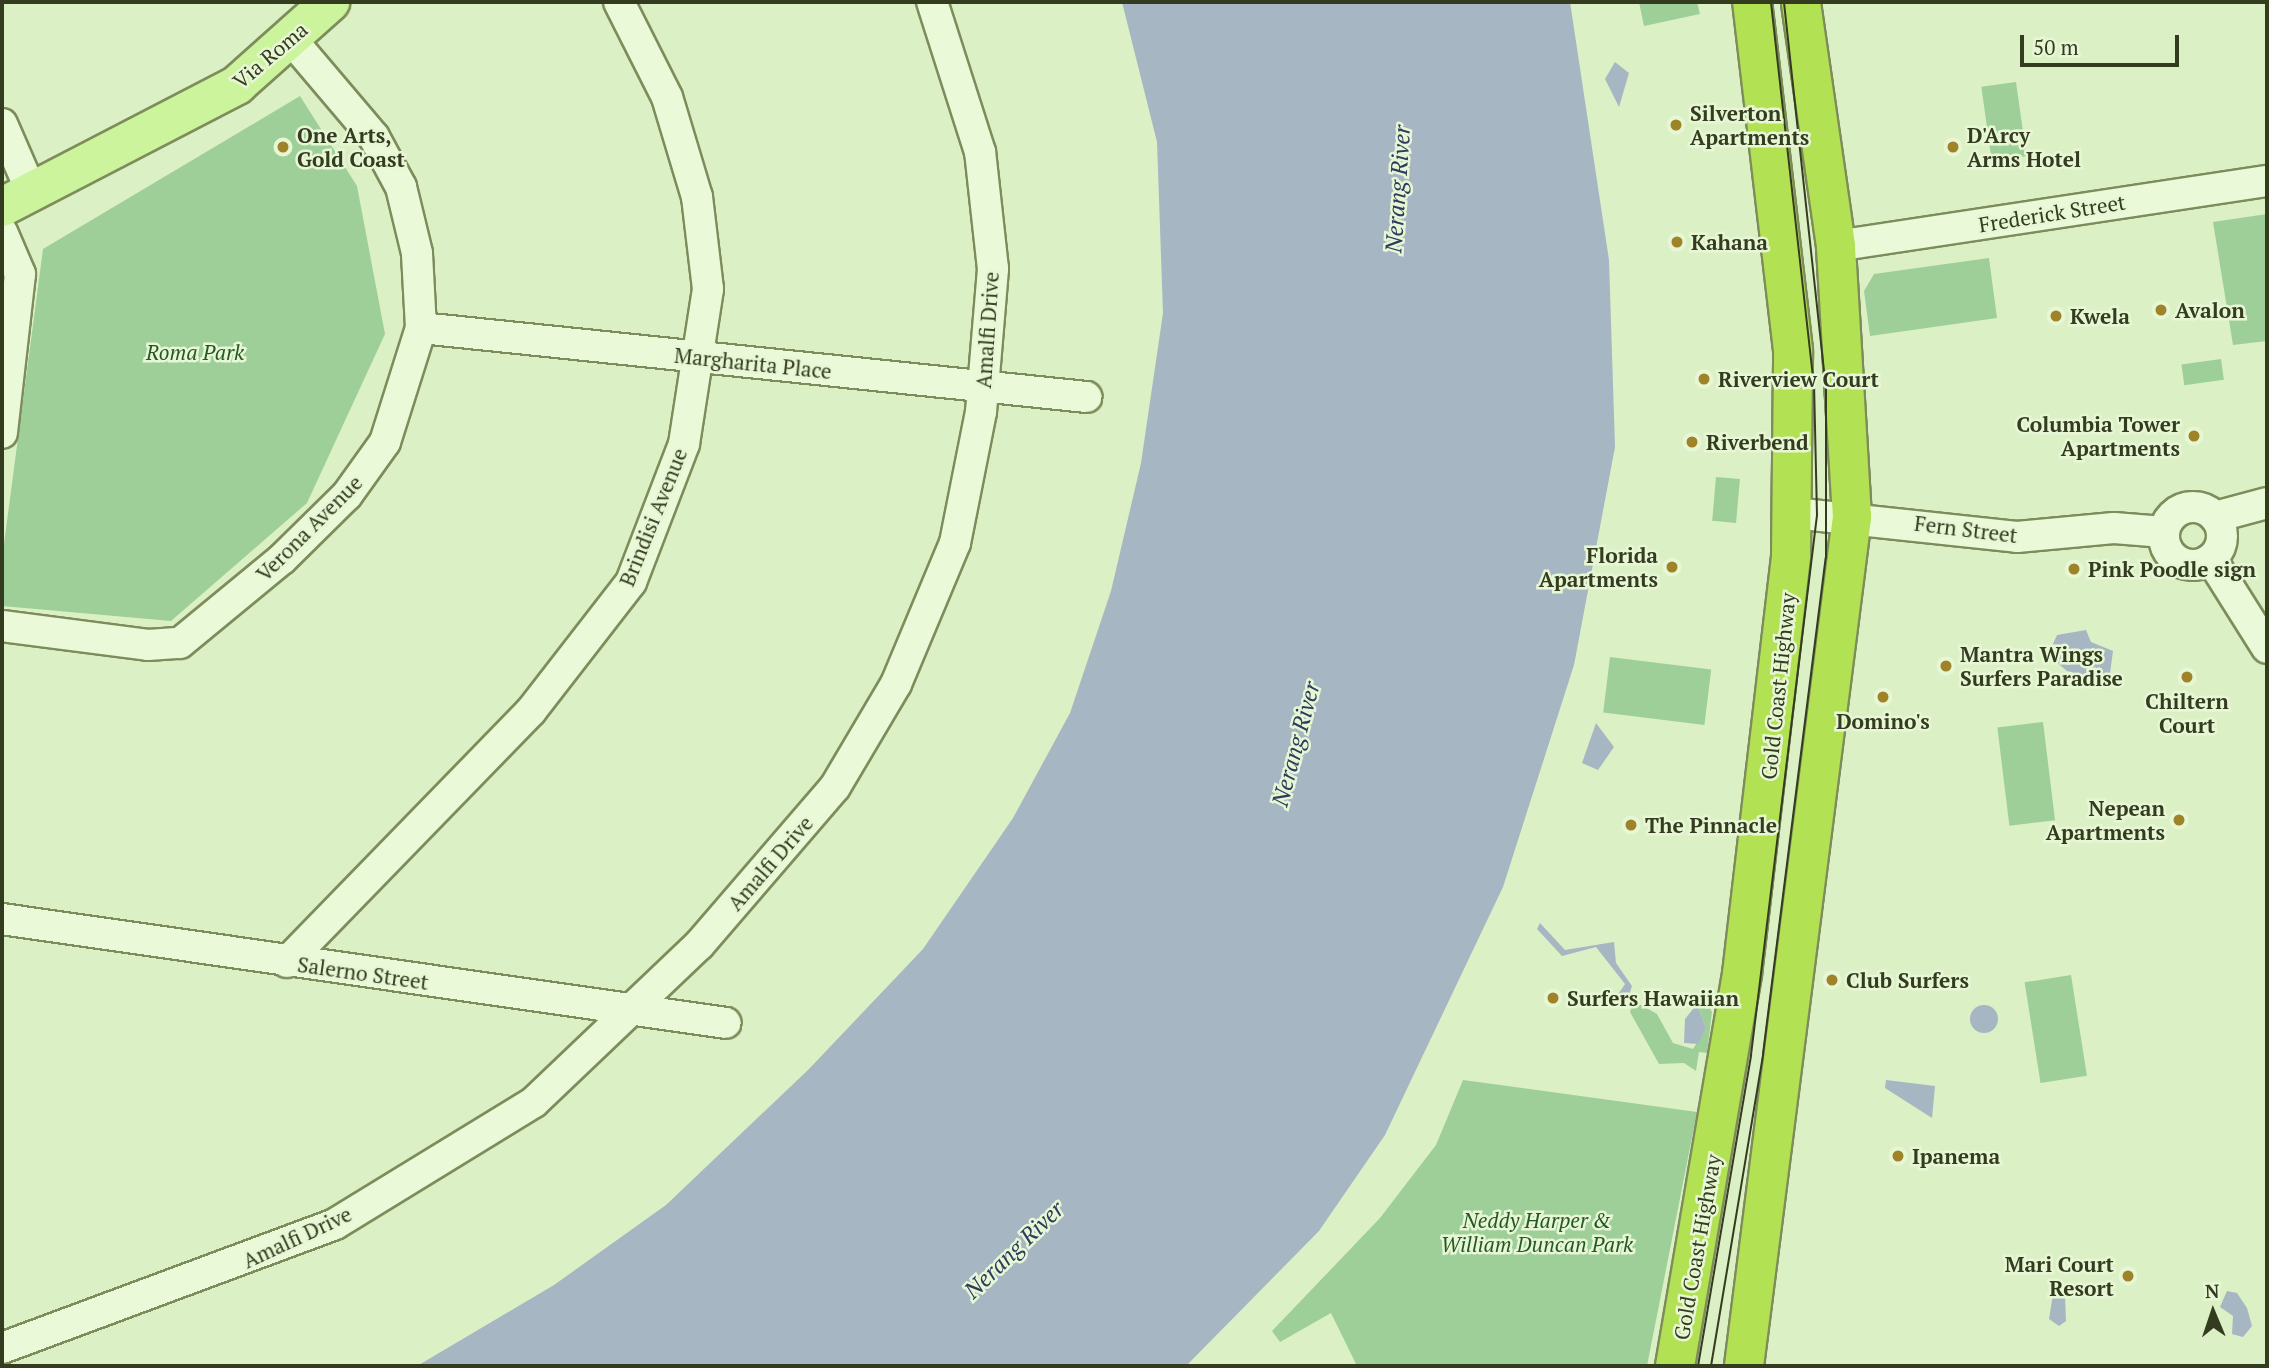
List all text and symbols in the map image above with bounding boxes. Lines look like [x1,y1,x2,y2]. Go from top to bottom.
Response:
street label: Via Roma [228,17,312,93]
scale bar [2024,21,2183,65]
text: 50 m [2033,33,2079,61]
place label: Silverton Apartments [1690,100,1809,150]
marker: Silverton Apartments [1668,117,1684,133]
place label: One Arts, Gold Coast [297,122,405,172]
place label: D'Arcy Arms Hotel [1967,122,2081,172]
water label: Nerang River [1380,124,1416,254]
marker: One Arts, Gold Coast [275,139,291,155]
marker: D'Arcy Arms Hotel [1945,139,1961,155]
street label: Frederick Street [1977,189,2127,237]
place label: Kahana [1691,229,1768,255]
marker: Kahana [1669,234,1685,250]
street label: Amalfi Drive [970,271,1004,389]
place label: Avalon [2175,297,2245,323]
marker: Avalon [2153,302,2169,318]
place label: Kwela [2070,303,2130,329]
marker: Kwela [2048,308,2064,324]
park label: Roma Park [146,339,244,365]
street label: Margharita Place [673,342,833,384]
place label: Riverview Court [1718,366,1879,392]
marker: Riverview Court [1696,371,1712,387]
place label: Columbia Tower Apartments [2017,411,2180,461]
marker: Columbia Tower Apartments [2186,428,2202,444]
place label: Riverbend [1706,429,1809,455]
marker: Riverbend [1684,434,1700,450]
street label: Brindisi Avenue [614,444,692,590]
street label: Verona Avenue [251,470,367,586]
street label: Fern Street [1913,510,2019,548]
place label: Florida Apartments [1539,542,1658,592]
place label: Pink Poodle sign [2088,556,2256,582]
marker: Florida Apartments [1664,559,1680,575]
marker: Pink Poodle sign [2066,561,2082,577]
street label: Gold Coast Highway [1756,591,1800,781]
place label: Mantra Wings Surfers Paradise [1960,641,2123,691]
marker: Mantra Wings Surfers Paradise [1938,658,1954,674]
marker: Chiltern Court [2179,669,2195,685]
water label: Nerang River [1266,679,1326,809]
place label: Chiltern Court [2145,688,2229,738]
marker: Domino's [1875,689,1891,705]
place label: Domino's [1836,708,1930,734]
place label: Nepean Apartments [2046,795,2165,845]
street label: Amalfi Drive [722,811,818,915]
place label: The Pinnacle [1645,812,1777,838]
marker: Nepean Apartments [2171,812,2187,828]
marker: The Pinnacle [1623,817,1639,833]
street label: Salerno Street [296,951,430,995]
place label: Club Surfers [1846,967,1969,993]
marker: Club Surfers [1824,972,1840,988]
place label: Surfers Hawaiian [1567,985,1739,1011]
marker: Surfers Hawaiian [1545,990,1561,1006]
place label: Ipanema [1912,1143,2000,1169]
marker: Ipanema [1890,1148,1906,1164]
street label: Gold Coast Highway [1668,1152,1726,1342]
water label: Nerang River [958,1196,1070,1304]
street label: Amalfi Drive [239,1201,355,1273]
park label: Neddy Harper & William Duncan Park [1441,1207,1633,1257]
place label: Mari Court Resort [2005,1251,2114,1301]
marker: Mari Court Resort [2120,1268,2136,1284]
north arrow [2178,1277,2248,1347]
text: N [2205,1278,2220,1303]

